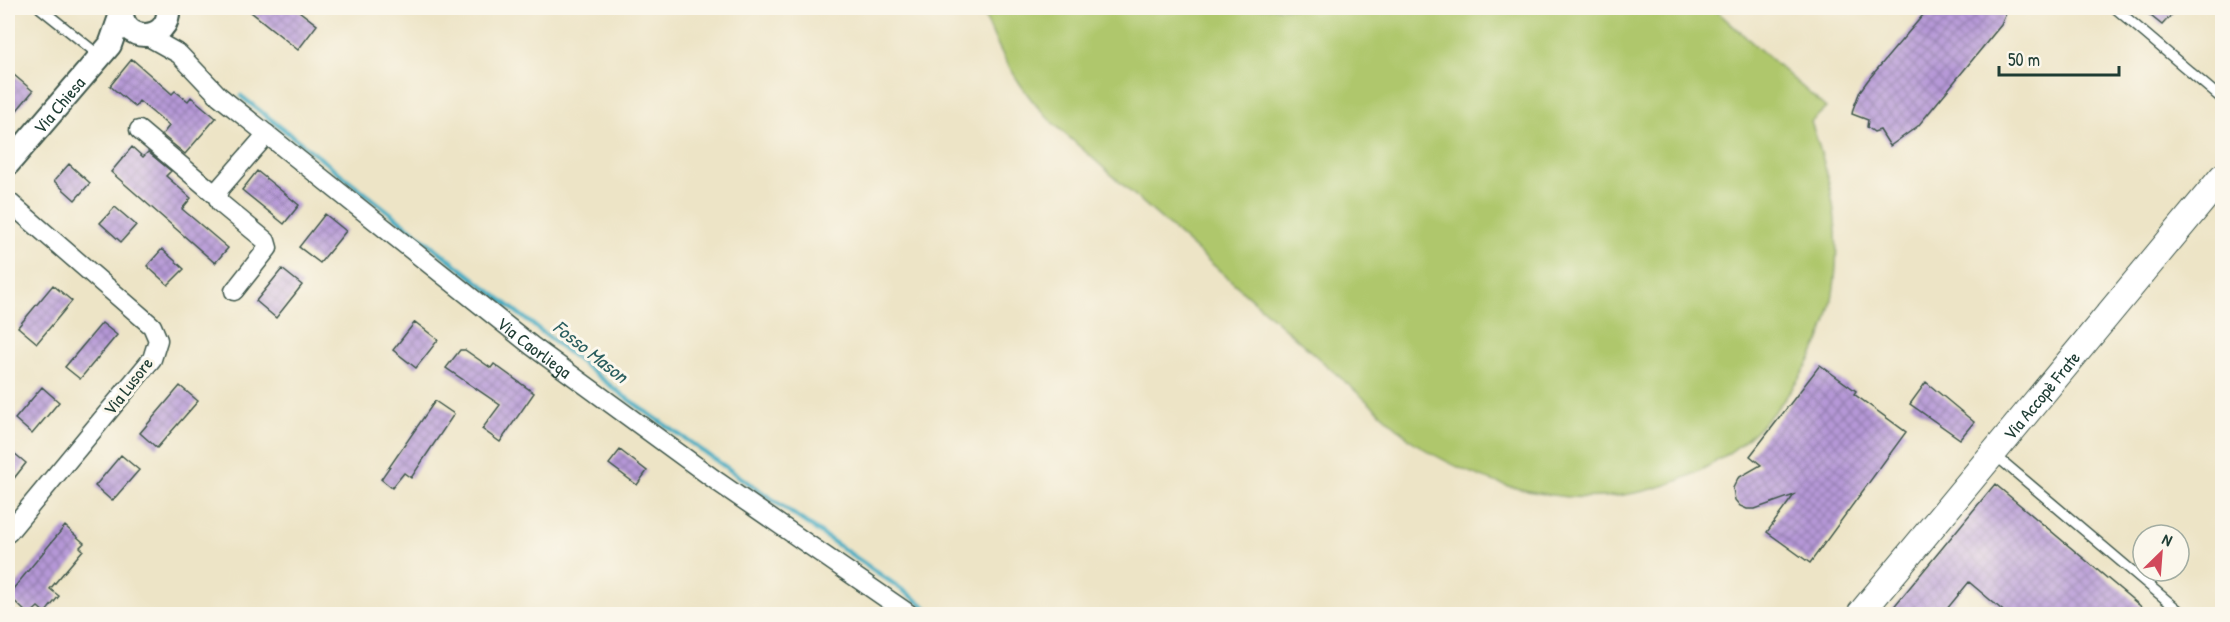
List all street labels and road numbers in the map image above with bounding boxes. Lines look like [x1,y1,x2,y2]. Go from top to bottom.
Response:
street label: Via Chiesa [27,71,90,139]
street label: Via Caorliega [492,311,577,384]
street label: Via Accopè Frate [1997,346,2085,445]
street label: Via Lusore [97,352,159,420]

